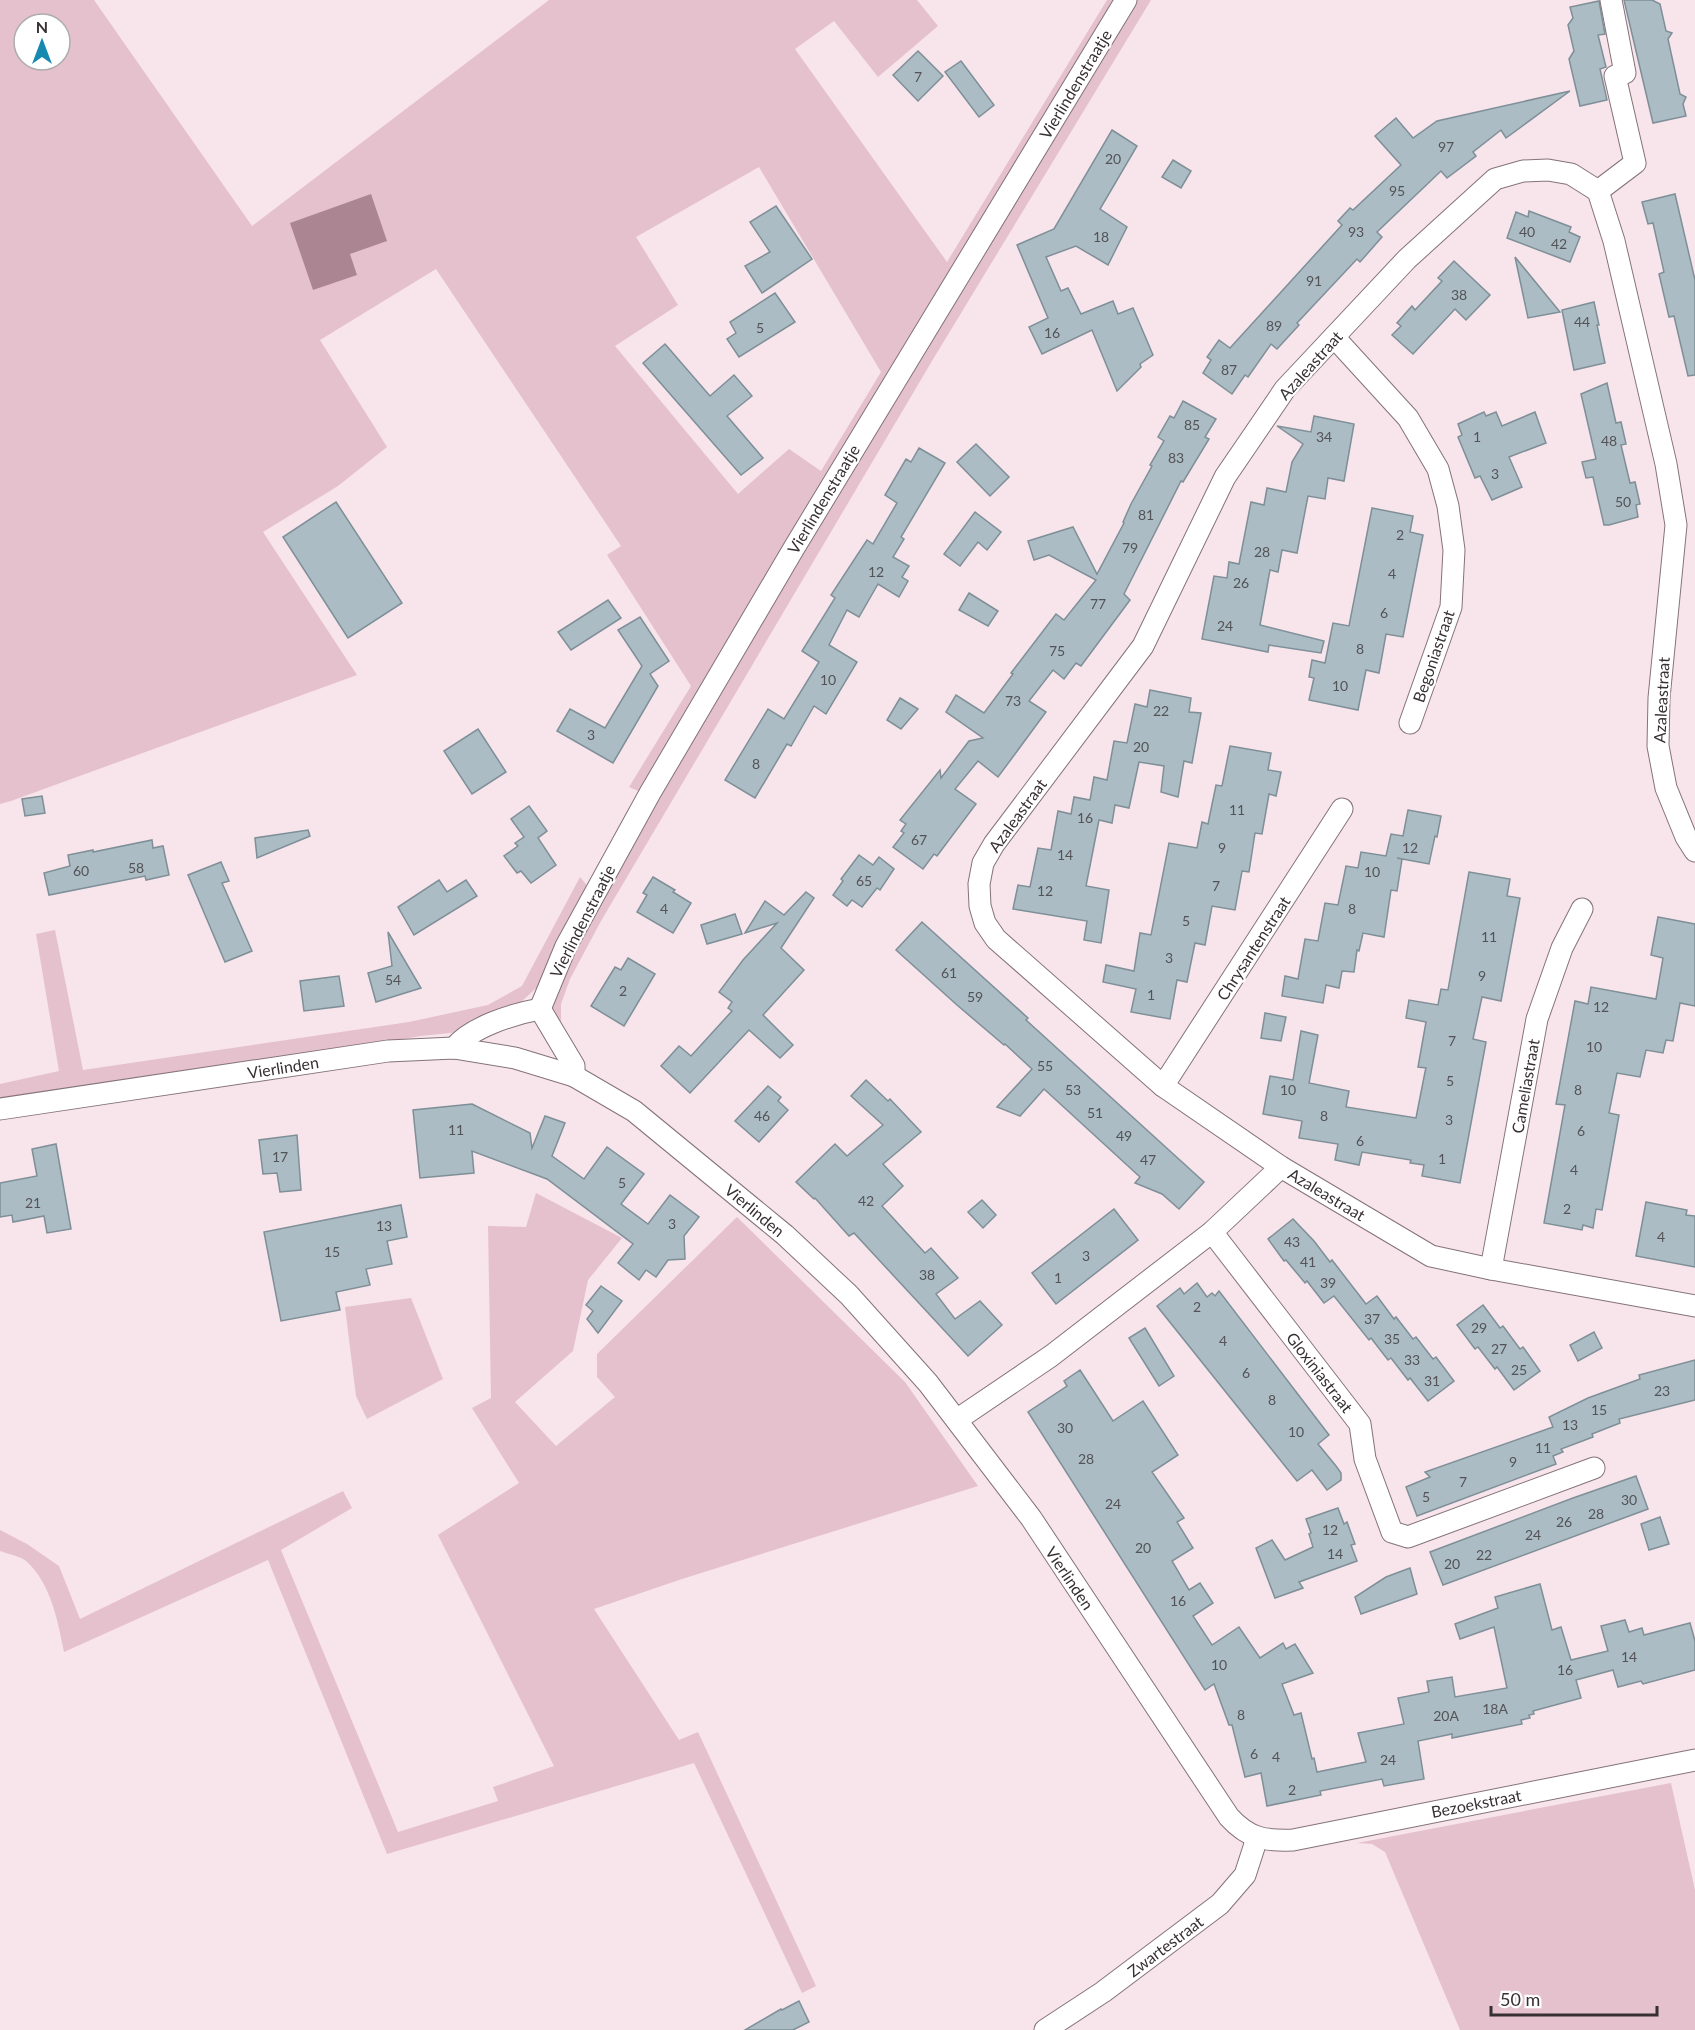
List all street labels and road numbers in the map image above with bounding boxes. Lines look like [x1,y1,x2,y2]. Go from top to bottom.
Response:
street label: Vierlindenstraatje [1035,26,1115,142]
street label: Azaleastraat [1274,326,1346,403]
street label: Vierlindenstraatje [783,441,863,557]
street label: Begoniastraat [1408,607,1458,705]
street label: Azaleastraat [1649,656,1673,743]
street label: Azaleastraat [984,774,1050,855]
street label: Vierlindenstraatje [545,861,619,981]
street label: Chrysantenstraat [1212,892,1294,1004]
street label: Cameliastraat [1507,1037,1543,1135]
street label: Vierlinden [246,1052,320,1082]
street label: Azaleastraat [1285,1164,1369,1224]
street label: Vierlinden [721,1180,789,1240]
street label: Gloxiniastraat [1283,1328,1357,1416]
street label: Vierlinden [1042,1543,1098,1613]
street label: Bezoekstraat [1429,1785,1523,1821]
street label: Zwartestraat [1124,1911,1207,1981]

